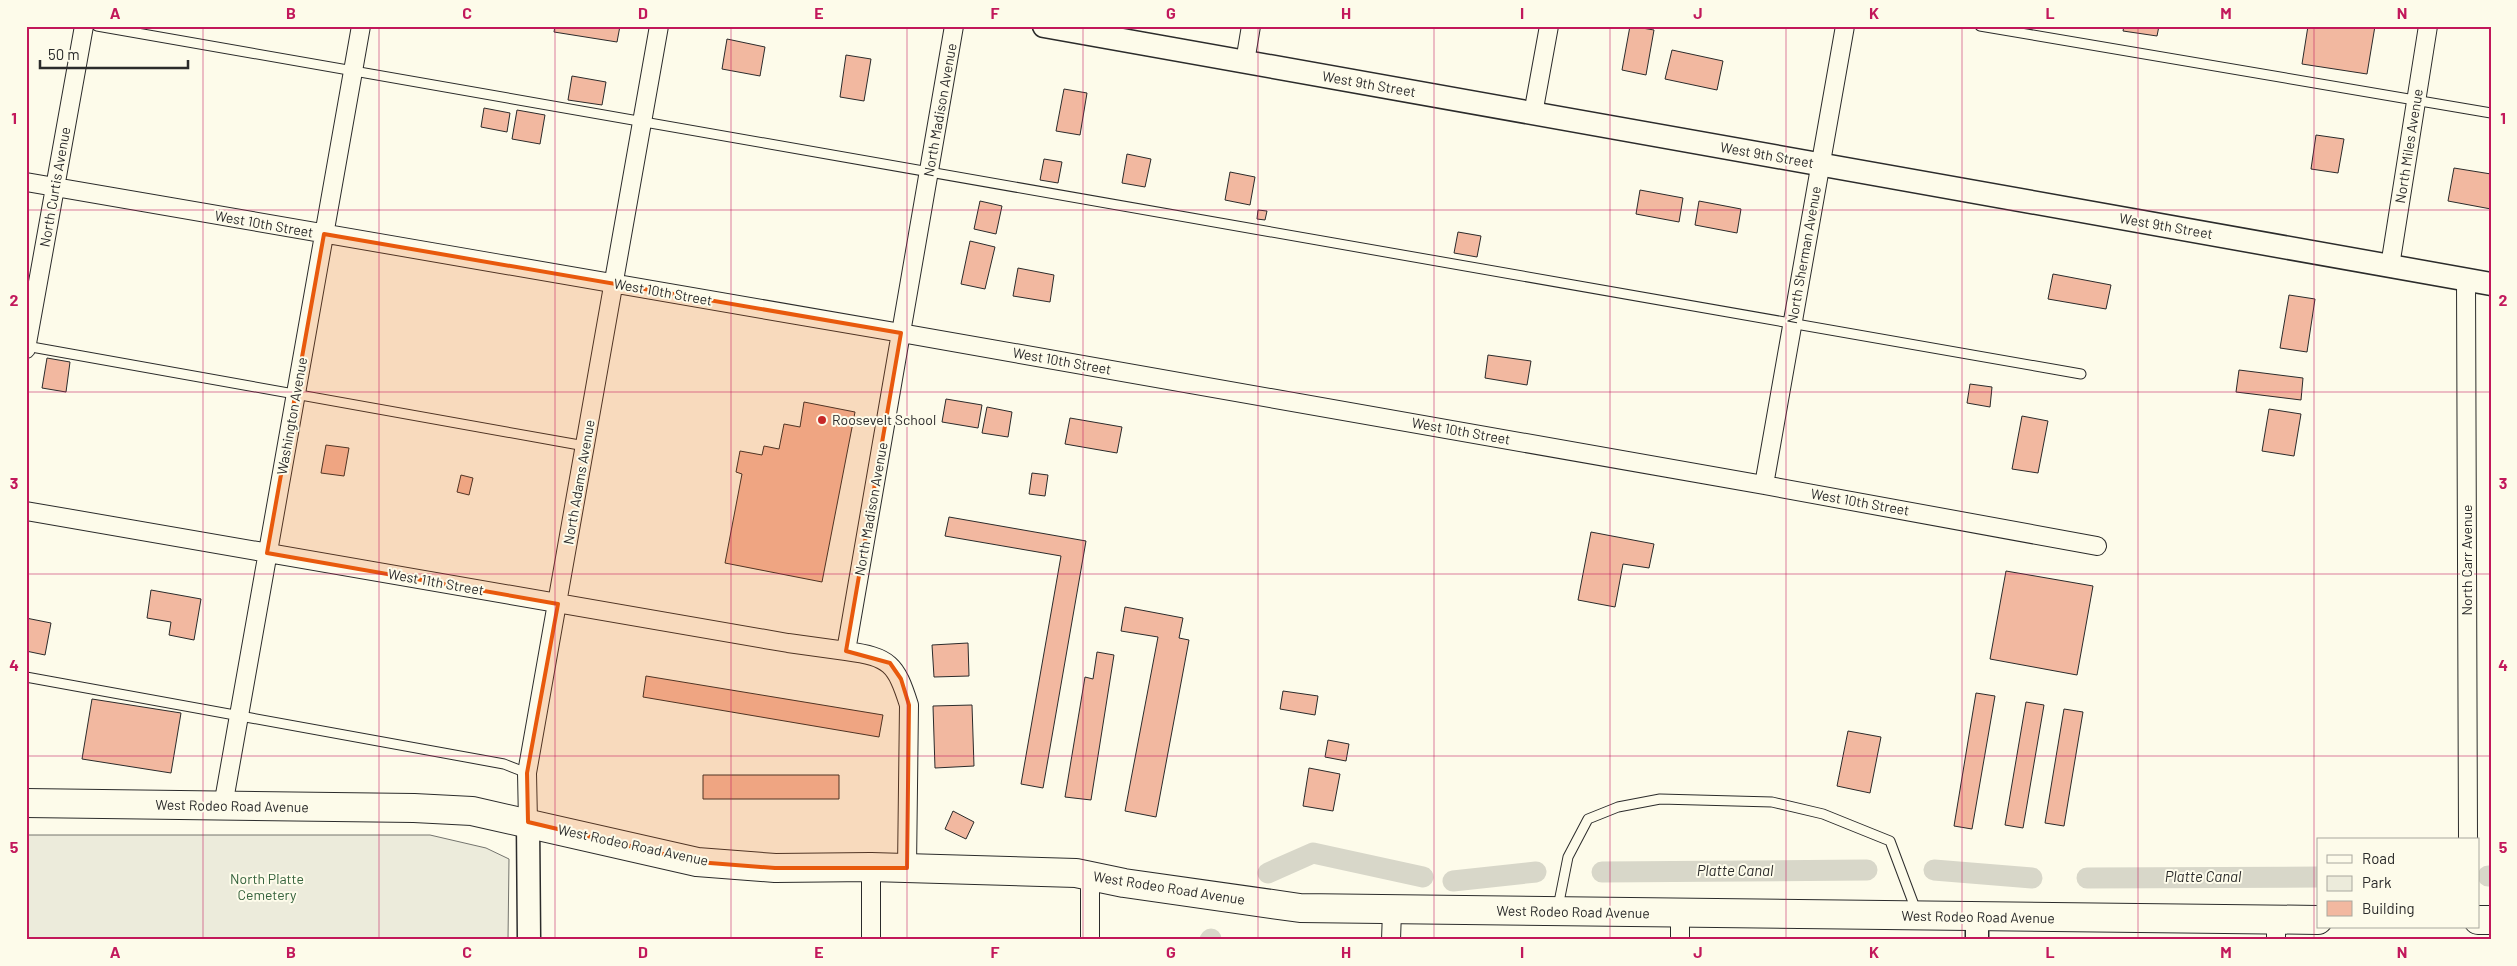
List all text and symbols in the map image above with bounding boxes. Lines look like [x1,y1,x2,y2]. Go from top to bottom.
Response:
text: A [110,3,121,22]
text: B [286,3,296,22]
text: C [462,3,472,22]
text: D [638,3,648,22]
text: E [814,3,824,22]
text: F [991,3,1000,22]
text: G [1166,3,1176,22]
text: H [1341,3,1351,22]
text: I [1520,3,1524,22]
text: J [1693,3,1703,22]
text: K [1869,3,1879,22]
text: L [2045,3,2055,22]
text: M [2220,3,2232,22]
text: N [2397,3,2407,22]
scale bar [40,38,188,70]
street label: North Madison Avenue [919,42,960,178]
text: 50 m [48,45,80,63]
street label: West 9th Street [1321,67,1417,100]
street label: North Miles Avenue [2391,87,2426,205]
text: 1 [11,108,17,127]
text: 1 [2500,108,2506,127]
street label: North Curtis Avenue [36,125,73,248]
street label: West 9th Street [1719,138,1815,171]
street label: North Sherman Avenue [1783,185,1824,325]
street label: West 10th Street [213,206,315,241]
street label: West 9th Street [2118,209,2214,242]
street label: West 10th Street [612,274,714,309]
text: 2 [10,290,19,309]
text: 2 [2499,290,2508,309]
street label: West 10th Street [1011,343,1113,378]
street label: Washington Avenue [273,356,310,476]
place label: Roosevelt School [832,411,936,428]
street label: West 10th Street [1410,413,1512,448]
marker: Roosevelt School [816,414,828,426]
street label: North Adams Avenue [559,418,598,546]
street label: North Madison Avenue [850,441,891,577]
text: 3 [10,473,18,492]
text: 3 [2499,473,2507,492]
street label: West 10th Street [1809,484,1911,519]
street label: North Carr Avenue [2458,505,2475,615]
street label: West 11th Street [387,565,485,598]
text: 4 [9,655,19,674]
text: 4 [2498,655,2508,674]
street label: West Rodeo Road Avenue [155,796,309,815]
street label: West Rodeo Road Avenue [556,820,710,869]
text: 5 [10,837,19,856]
text: 5 [2499,837,2508,856]
legend [2317,838,2480,928]
text: Road [2362,849,2395,867]
water label: Platte Canal [1697,861,1774,879]
street label: West Rodeo Road Avenue [1092,867,1246,908]
water label: Platte Canal [2165,867,2242,885]
park label: North Platte Cemetery [230,870,304,903]
text: Park [2362,873,2392,891]
text: Building [2362,899,2415,917]
street label: West Rodeo Road Avenue [1496,902,1650,921]
street label: West Rodeo Road Avenue [1901,907,2055,926]
text: A [110,942,121,961]
text: B [286,942,296,961]
text: C [462,942,472,961]
text: D [638,942,648,961]
text: E [814,942,824,961]
text: F [991,942,1000,961]
text: G [1166,942,1176,961]
text: H [1341,942,1351,961]
text: I [1520,942,1524,961]
text: J [1693,942,1703,961]
text: K [1869,942,1879,961]
text: L [2045,942,2055,961]
text: M [2220,942,2232,961]
text: N [2397,942,2407,961]

